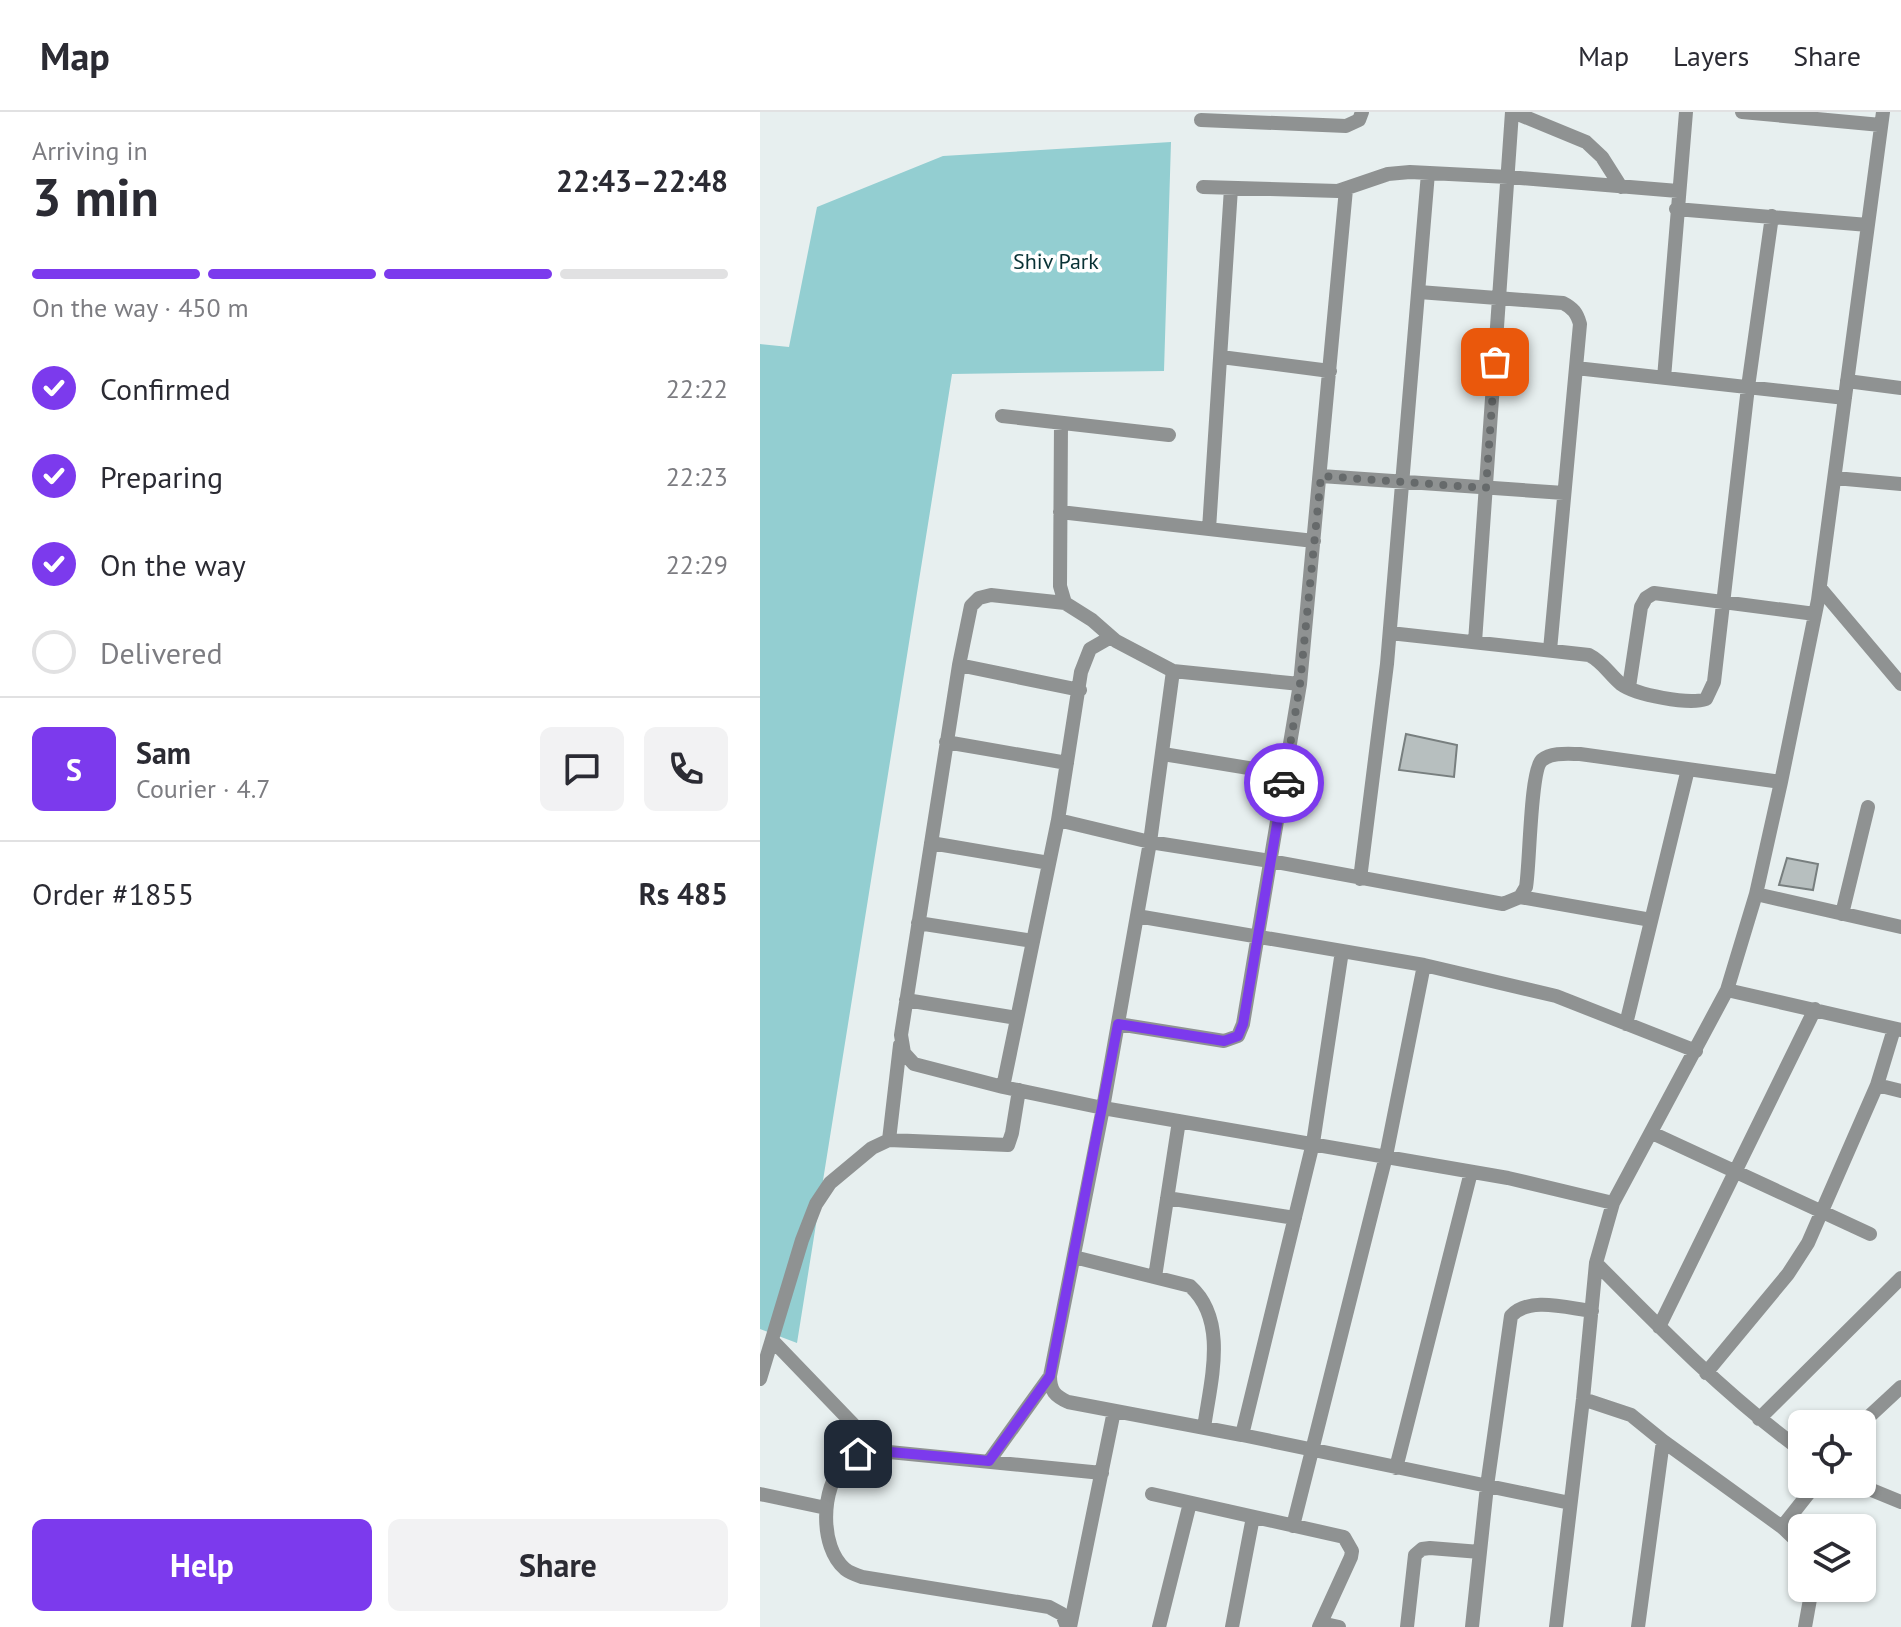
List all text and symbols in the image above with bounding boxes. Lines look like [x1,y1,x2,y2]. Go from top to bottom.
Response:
text: Map [40,31,110,80]
text: Map [1578,37,1629,74]
text: Layers [1673,37,1749,74]
text: Share [1793,37,1861,74]
text: Arriving in [32,134,148,167]
text: 22:43–22:48 [556,161,728,200]
text: 3 min [32,163,159,230]
park label: Shiv Park [1013,247,1099,275]
text: On the way · 450 m [32,291,249,324]
pin [1461,328,1529,396]
icon: bag [1473,340,1517,384]
icon: check [32,366,76,410]
text: Confirmed [100,369,231,408]
text: 22:22 [666,372,728,405]
icon: check [32,454,76,498]
text: Preparing [100,457,223,496]
text: 22:23 [666,460,728,493]
icon: check [32,542,76,586]
text: On the way [100,545,246,584]
text: 22:29 [666,548,728,581]
text: Delivered [100,633,223,672]
button: chat [540,727,624,811]
button: phone [644,727,728,811]
text: Sam [136,733,191,772]
courier [1244,743,1324,823]
text: S [66,750,82,789]
icon: car [1262,761,1306,805]
text: Courier · 4.7 [136,772,270,805]
text: Order #1855 [32,874,194,913]
text: Rs 485 [639,874,728,913]
map controls [1788,1410,1876,1602]
button: locate [1788,1410,1876,1498]
pin [824,1420,892,1488]
icon: home [836,1432,880,1476]
button: layers [1788,1514,1876,1602]
button: Help [32,1519,372,1611]
button: Share [388,1519,728,1611]

